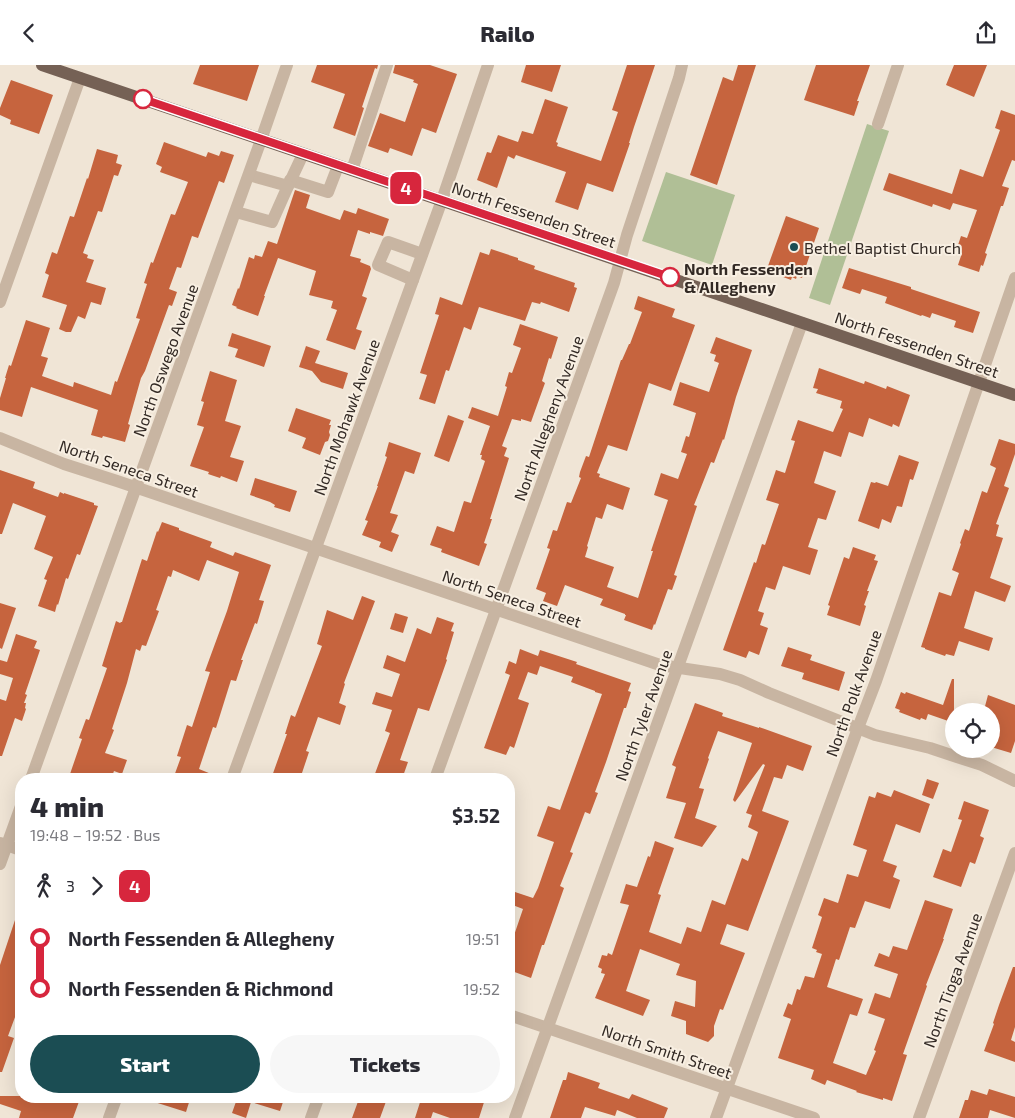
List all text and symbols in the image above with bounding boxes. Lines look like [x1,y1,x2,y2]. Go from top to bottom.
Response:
icon: back [15,19,43,47]
icon: share [972,19,1000,47]
text: Railo [480,20,535,46]
unlabelled marker [133,89,153,109]
line badge: 4 [390,172,422,204]
text: 4 [400,177,412,199]
street label: North Fessenden Street [450,177,618,251]
place label: Bethel Baptist Church [804,238,961,257]
marker: Bethel Baptist Church [788,241,800,253]
place label: North Fessenden & Allegheny [684,259,813,297]
marker: North Fessenden & Allegheny [660,267,680,287]
street label: North Oswego Avenue [129,281,201,439]
street label: North Fessenden Street [833,307,1001,381]
street label: North Allegheny Avenue [509,333,587,503]
street label: North Mohawk Avenue [309,336,383,498]
street label: North Seneca Street [57,435,201,501]
street label: North Seneca Street [440,565,584,631]
street label: North Polk Avenue [821,627,885,759]
street label: North Tyler Avenue [610,647,676,783]
map controls [945,703,1000,758]
button: locate [945,703,1000,758]
text: 4 min [30,789,104,823]
text: $3.52 [452,804,500,827]
text: 19:48 – 19:52 · Bus [30,825,160,844]
icon: walk [30,872,58,900]
icon: forward [83,872,111,900]
text: 4 [129,875,140,897]
text: 3 [66,876,75,895]
street label: North Tioga Avenue [919,910,985,1050]
text: North Fessenden & Allegheny [68,927,334,950]
text: 19:51 [466,929,500,948]
text: North Fessenden & Richmond [68,977,333,1000]
text: 19:52 [463,979,500,998]
street label: North Smith Street [600,1020,734,1082]
button: Start [30,1035,260,1093]
button: Tickets [270,1035,500,1093]

